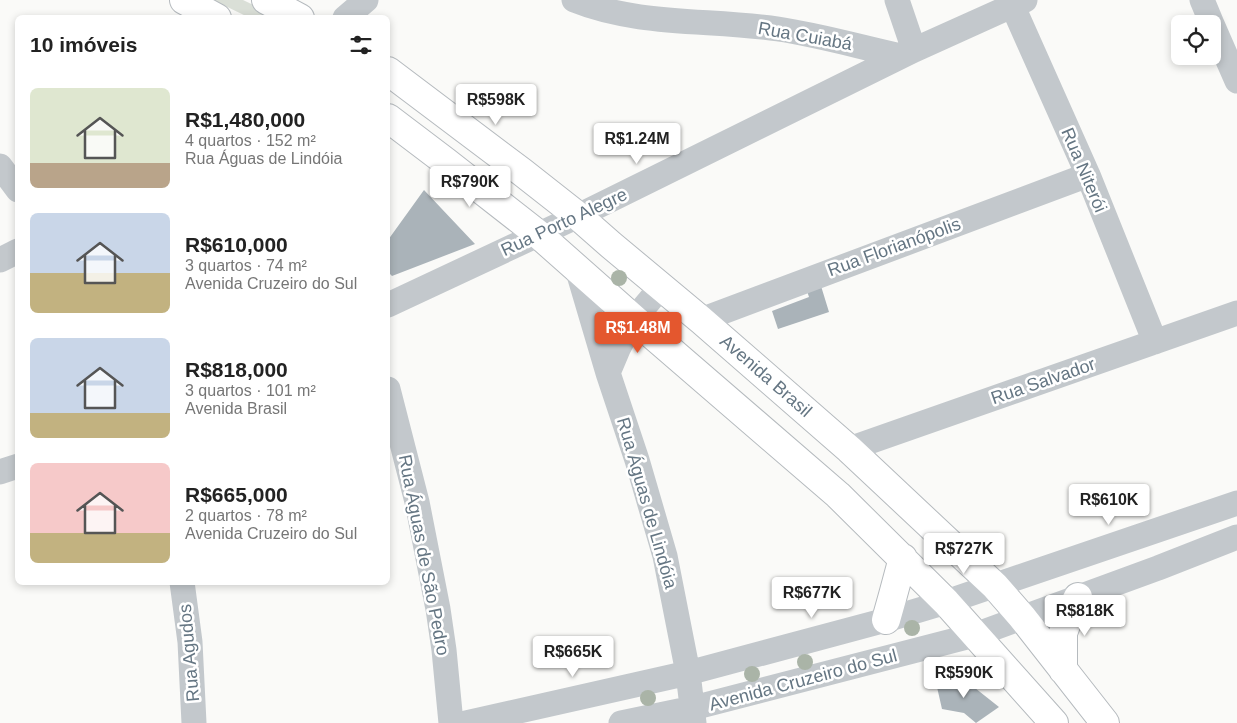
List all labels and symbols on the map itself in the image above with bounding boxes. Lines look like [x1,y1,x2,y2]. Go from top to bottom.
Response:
street label: Rua Cuiabá [756,18,855,54]
pin: R$598K [455,84,537,126]
pin: R$1.24M [591,122,683,165]
street label: Rua Niterói [1057,125,1111,215]
pin: R$790K [429,166,511,208]
street label: Rua Porto Alegre [498,184,630,260]
street label: Rua Florianópolis [825,214,963,280]
pin: R$1.48M [592,312,684,354]
street label: Avenida Brasil [716,331,816,421]
street label: Rua Salvador [988,354,1098,408]
street label: Rua Águas de Lindóia [613,415,681,592]
street label: Rua Águas de São Pedro [395,453,453,657]
pin: R$610K [1068,484,1150,526]
pin: R$727K [923,532,1005,575]
pin: R$677K [771,576,853,619]
pin: R$818K [1044,594,1126,637]
street label: Rua Agudos [175,603,203,703]
pin: R$665K [532,636,614,678]
street label: Avenida Cruzeiro do Sul [707,645,899,715]
pin: R$590K [923,656,1005,699]

